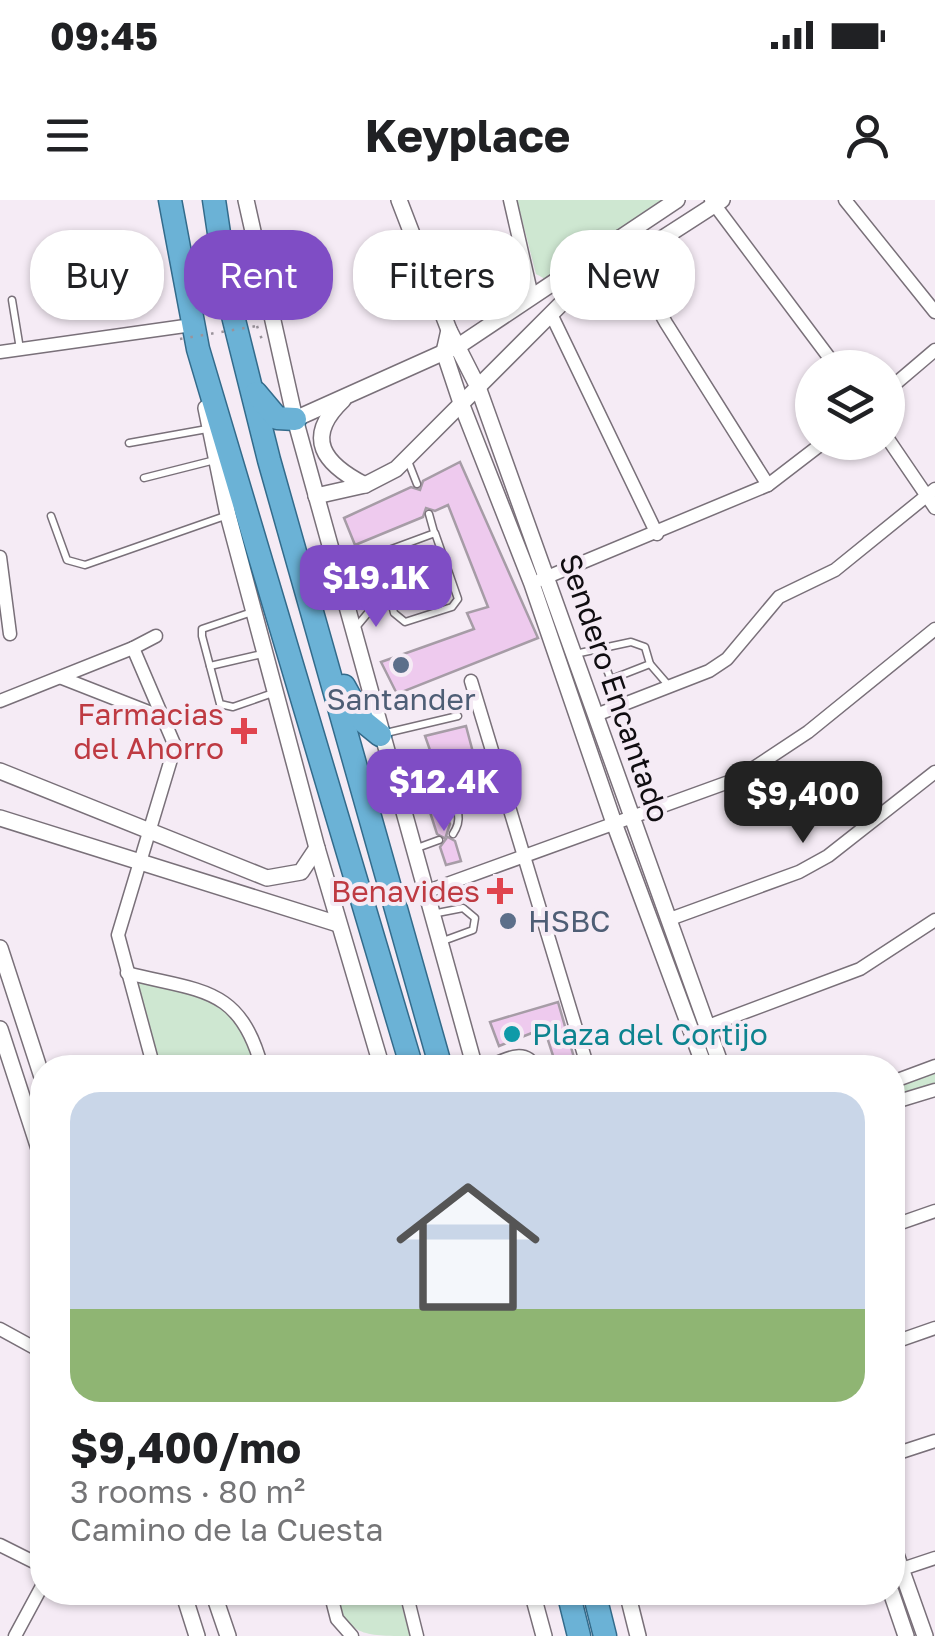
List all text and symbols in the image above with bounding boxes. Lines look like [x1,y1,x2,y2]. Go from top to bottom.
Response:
text: 09:45 [50,13,158,58]
icon: menu [40,108,95,163]
text: Keyplace [365,108,570,162]
icon: person [840,108,895,163]
chip: Buy [30,230,164,320]
chip: Rent [184,230,333,320]
chip: Filters [353,230,530,320]
chip: New [550,230,695,320]
map controls [795,350,905,460]
button: layers [795,350,905,460]
pin: $19.1K [295,545,457,630]
street label: Sendero Encantado [552,549,678,827]
text: $19.1K [322,558,430,596]
marker: Santander [390,654,412,676]
place label: Santander [326,681,476,717]
place label: Farmacias del Ahorro [73,696,224,766]
marker: Farmacias del Ahorro [233,720,255,742]
pin: $12.4K [363,749,525,834]
pin: $9,400 [722,761,884,846]
text: $12.4K [389,762,499,800]
text: $9,400 [746,774,860,812]
place label: Benavides [331,873,480,909]
marker: Benavides [489,880,511,902]
place label: HSBC [528,903,610,939]
marker: HSBC [497,910,519,932]
place label: Plaza del Cortijo [532,1016,768,1052]
marker: Plaza del Cortijo [501,1023,523,1045]
icon: home [378,1157,558,1337]
text: $9,400/mo [70,1422,301,1472]
text: 3 rooms · 80 m² [70,1472,305,1510]
text: Camino de la Cuesta [70,1510,384,1548]

